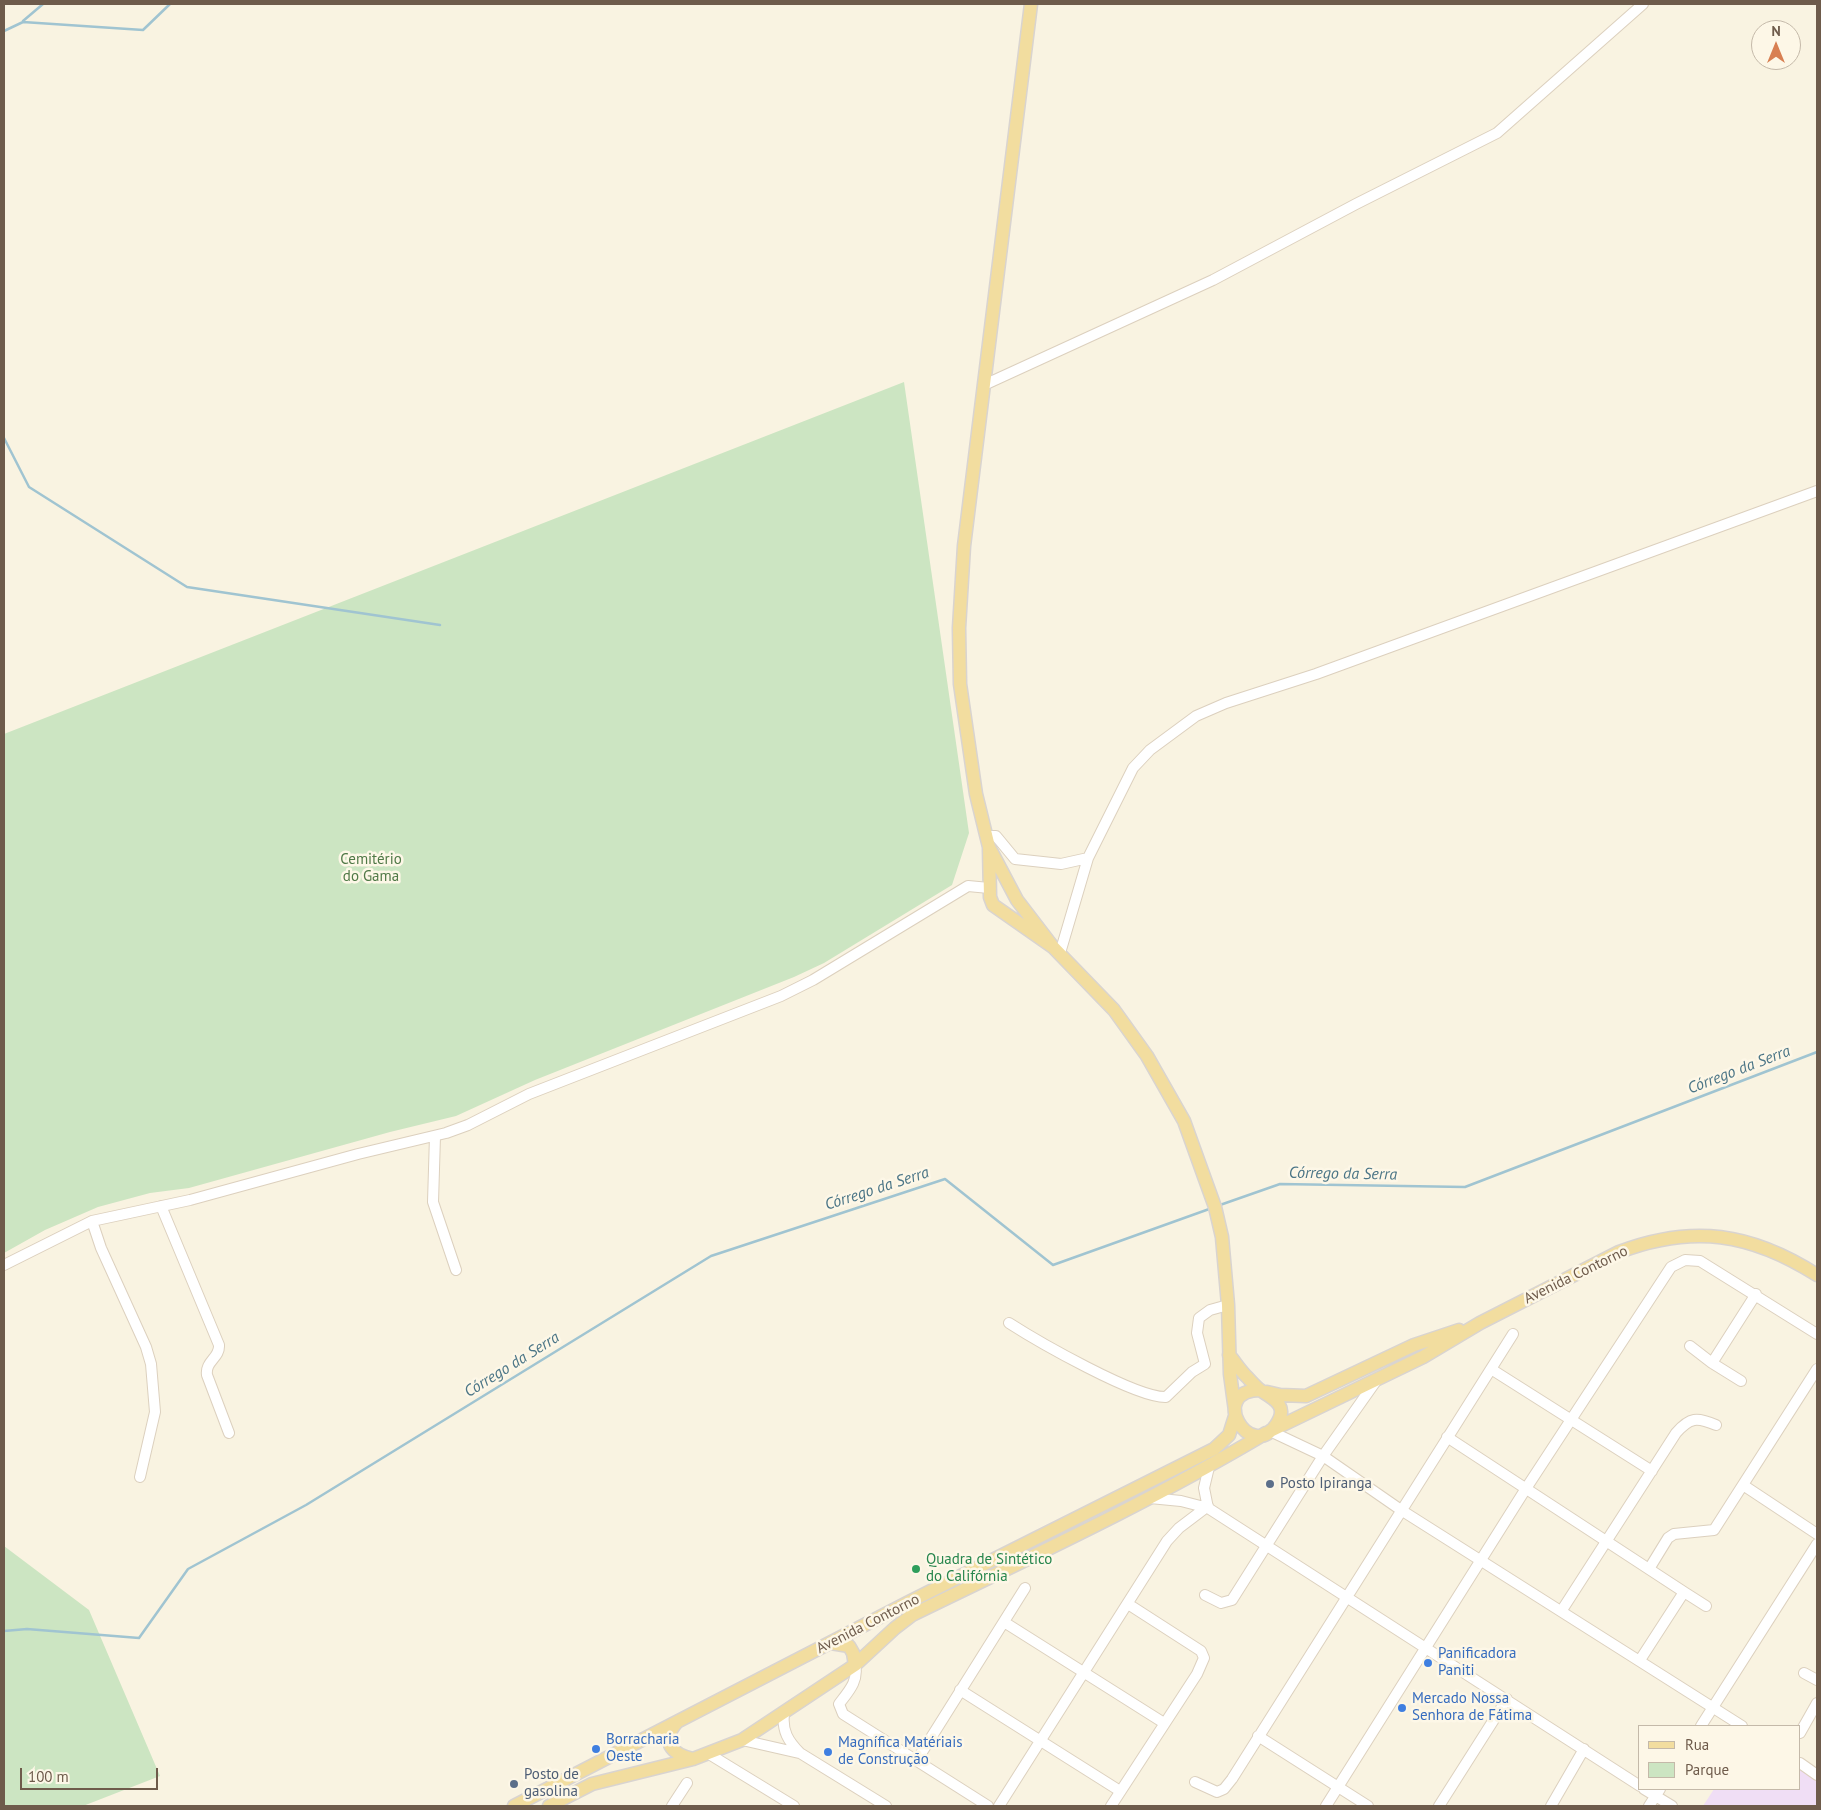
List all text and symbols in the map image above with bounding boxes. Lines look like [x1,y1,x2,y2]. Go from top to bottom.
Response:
north arrow [1751,20,1801,70]
text: N [1771,22,1781,40]
park label: Cemitério do Gama [340,851,402,886]
water label: Córrego da Serra [1685,1042,1793,1098]
water label: Córrego da Serra [823,1163,931,1215]
water label: Córrego da Serra [1289,1163,1397,1185]
street label: Avenida Contorno [1521,1242,1631,1308]
water label: Córrego da Serra [461,1328,563,1402]
place label: Posto Ipiranga [1280,1475,1372,1493]
marker: Posto Ipiranga [1264,1478,1276,1490]
place label: Quadra de Sintético do Califórnia [926,1551,1052,1586]
marker: Quadra de Sintético do Califórnia [910,1563,922,1575]
street label: Avenida Contorno [813,1590,923,1658]
place label: Panificadora Paniti [1438,1645,1516,1680]
marker: Panificadora Paniti [1422,1657,1434,1669]
place label: Mercado Nossa Senhora de Fátima [1412,1690,1532,1725]
marker: Mercado Nossa Senhora de Fátima [1396,1702,1408,1714]
legend [1638,1725,1801,1790]
place label: Borracharia Oeste [606,1731,679,1766]
place label: Magnífica Matériais de Construção [838,1734,963,1769]
text: Rua [1685,1735,1709,1754]
marker: Borracharia Oeste [590,1743,602,1755]
marker: Magnífica Matériais de Construção [822,1746,834,1758]
scale bar [22,1758,160,1790]
text: Parque [1685,1760,1729,1779]
place label: Posto de gasolina [524,1766,579,1801]
text: 100 m [28,1767,69,1786]
marker: Posto de gasolina [508,1778,520,1790]

